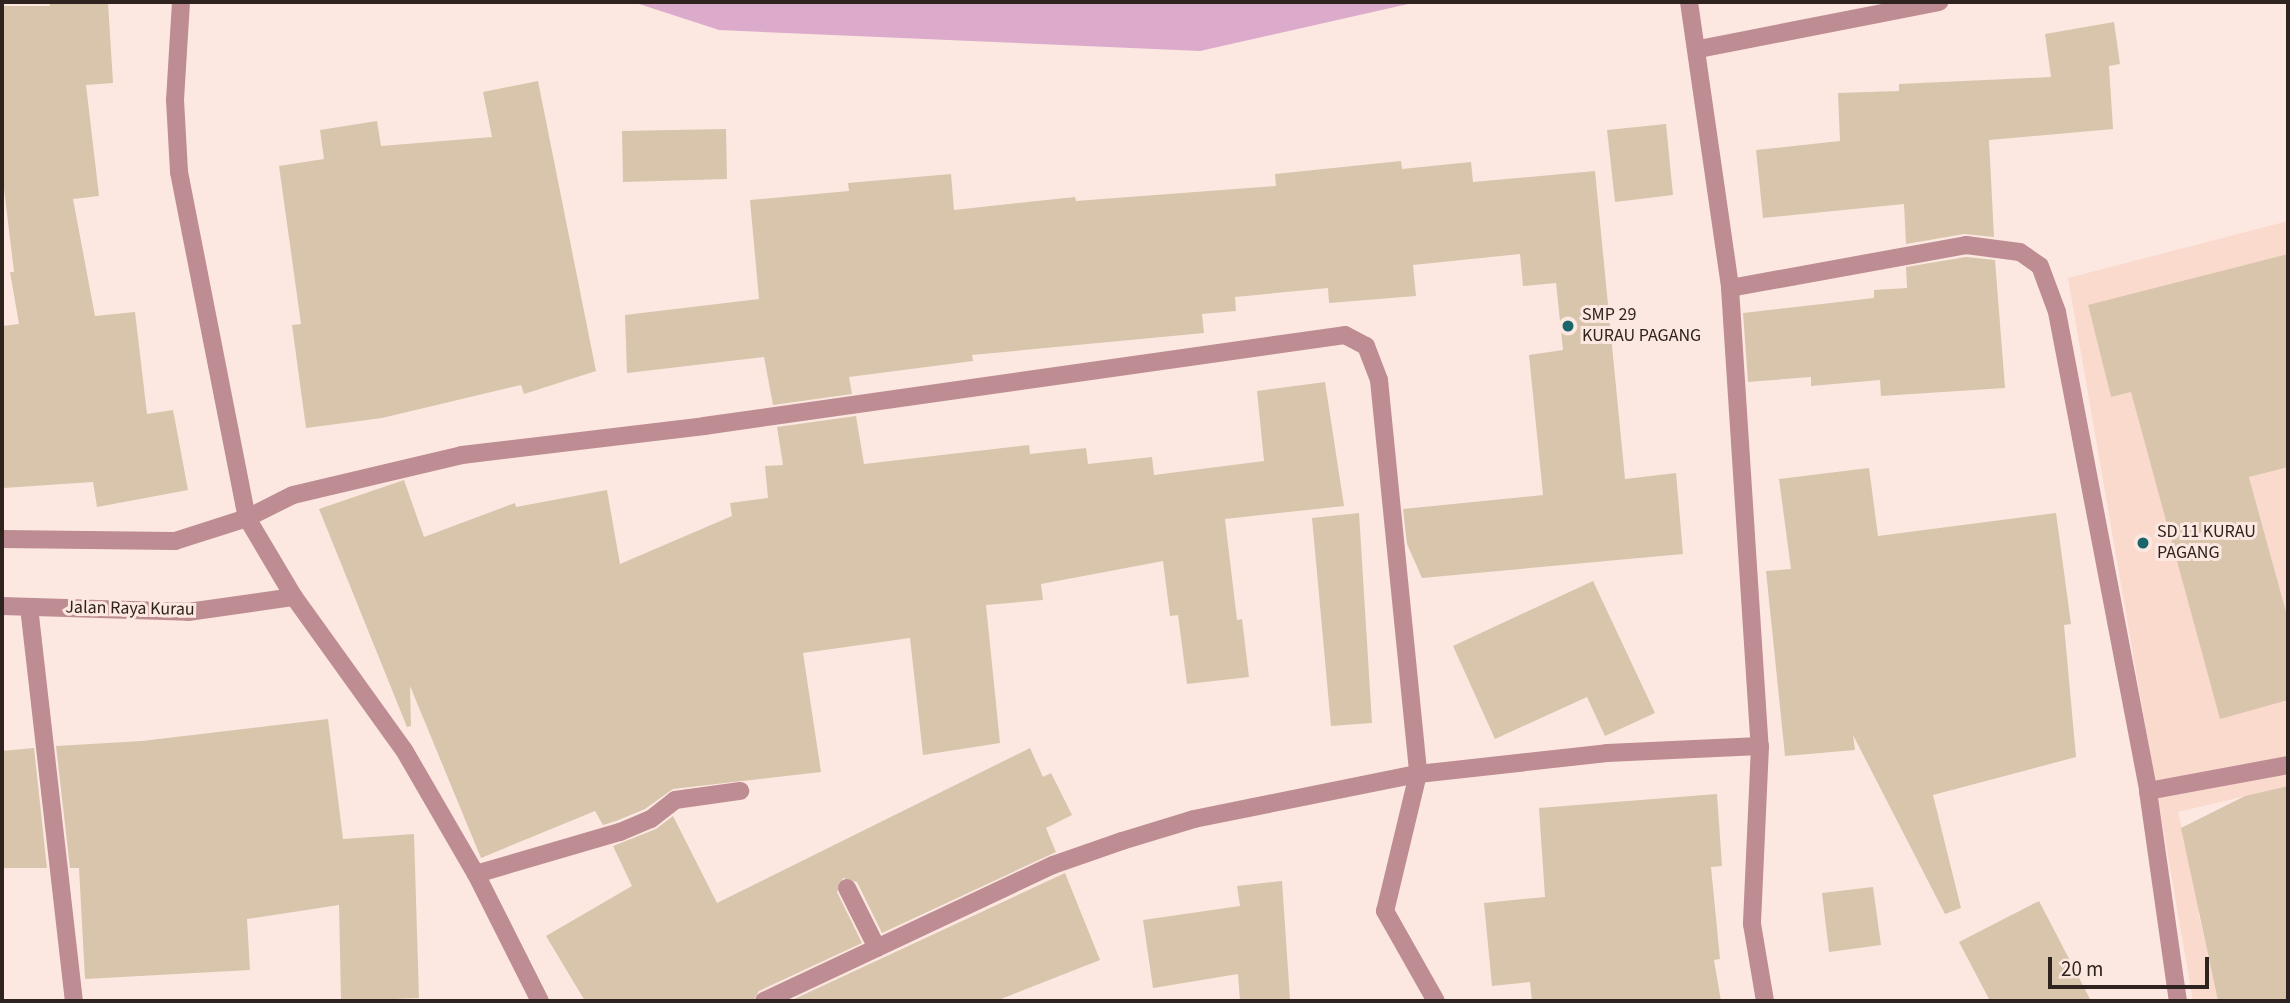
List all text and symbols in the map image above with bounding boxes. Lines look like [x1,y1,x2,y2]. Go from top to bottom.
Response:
place label: SMP 29 KURAU PAGANG [1582,305,1701,348]
marker: SMP 29 KURAU PAGANG [1560,318,1576,334]
place label: SD 11 KURAU PAGANG [2157,522,2256,564]
marker: SD 11 KURAU PAGANG [2135,535,2151,551]
street label: Jalan Raya Kurau [65,597,195,621]
scale bar [2052,944,2213,988]
text: 20 m [2061,954,2103,984]

